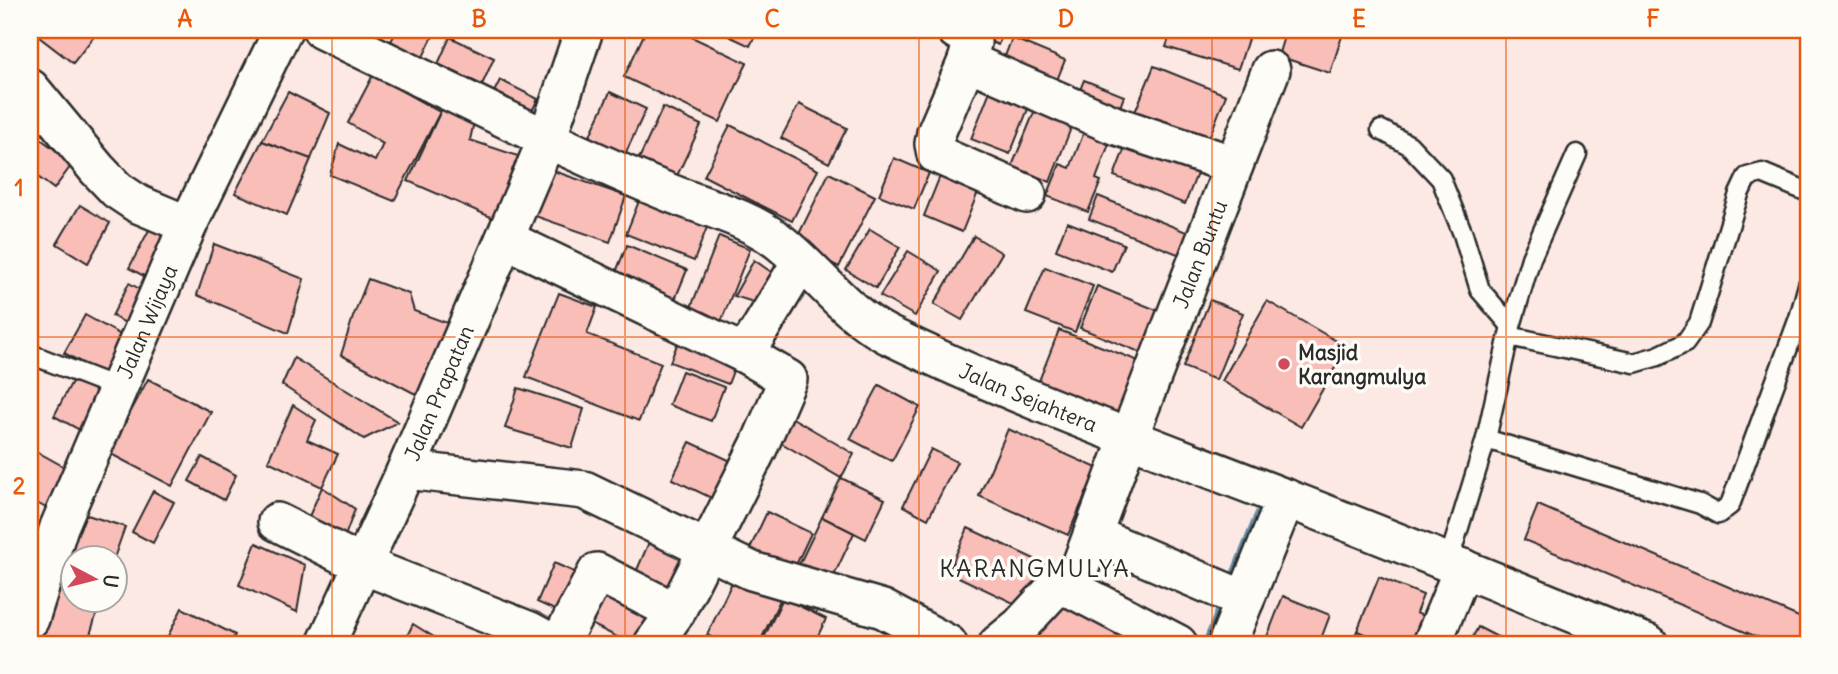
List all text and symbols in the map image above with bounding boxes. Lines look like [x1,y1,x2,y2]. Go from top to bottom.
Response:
text: A [178,4,193,33]
text: B [471,4,487,33]
text: C [764,4,780,33]
text: D [1058,4,1074,33]
text: E [1352,4,1366,33]
text: F [1646,4,1660,33]
text: 1 [14,173,24,202]
street label: Jalan Buntu [1167,196,1233,312]
street label: Jalan Wijaya [111,261,183,382]
street label: Jalan Prapatan [398,321,480,465]
place label: Masjid Karangmulya [1298,339,1426,390]
street label: Jalan Sejahtera [955,356,1101,438]
marker: Masjid Karangmulya [1276,356,1292,372]
text: 2 [13,471,26,500]
north arrow [60,544,130,614]
district label: KARANGMULYA [939,553,1131,583]
text: U [98,573,124,589]

